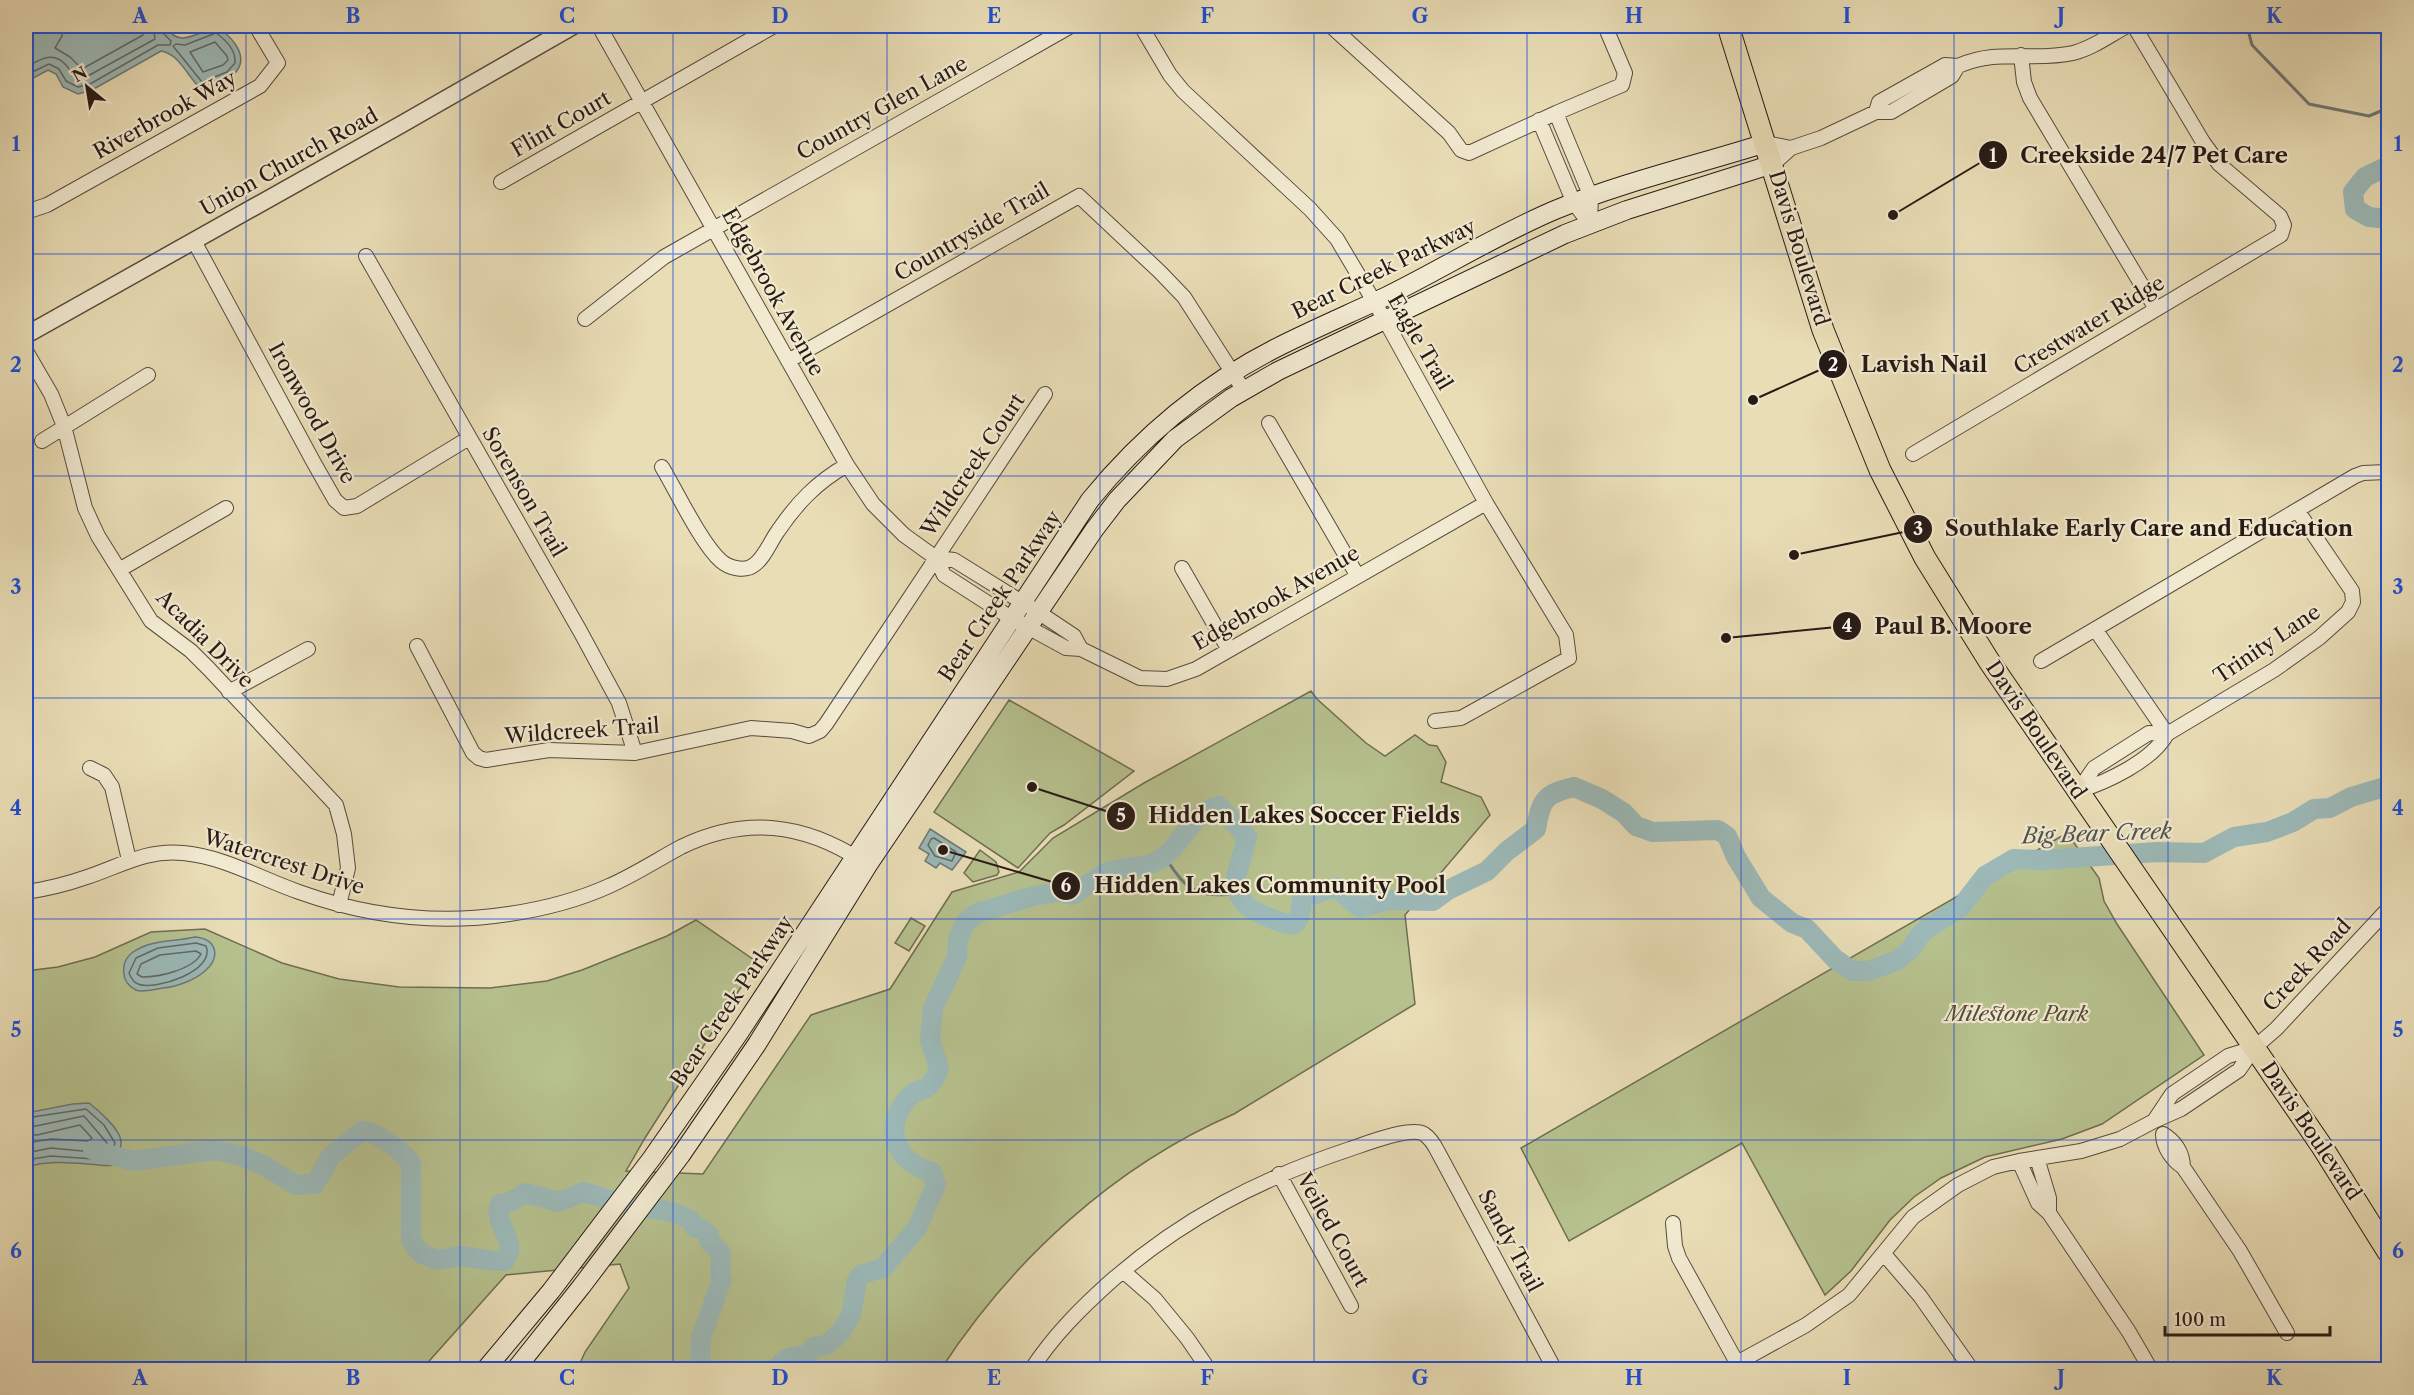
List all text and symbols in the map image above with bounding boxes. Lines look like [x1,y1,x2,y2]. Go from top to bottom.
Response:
text: A [131,4,148,28]
text: B [346,4,361,28]
text: C [559,4,575,28]
text: D [771,4,789,28]
text: E [987,4,1001,28]
text: F [1200,4,1214,28]
text: G [1412,4,1429,28]
text: H [1625,4,1643,28]
text: I [1843,4,1851,28]
text: J [2053,4,2065,28]
text: K [2266,4,2283,28]
street label: Country Glen Lane [792,50,972,165]
north arrow [57,57,117,117]
text: N [68,62,91,86]
street label: Riverbrook Way [89,65,241,164]
street label: Flint Court [507,85,615,162]
street label: Union Church Road [196,102,382,221]
text: 1 [12,132,21,156]
text: 1 [2394,132,2403,156]
callout: Creekside 24/7 Pet Care [1978,135,2300,175]
text: Creekside 24/7 Pet Care [2020,142,2288,169]
text: 1 [1989,145,1997,167]
street label: Davis Boulevard [1764,167,1835,329]
street label: Countryside Trail [890,177,1054,286]
street label: Edgebrook Avenue [717,203,830,380]
street label: Bear Creek Parkway [1288,213,1480,324]
street label: Crestwater Ridge [2009,270,2169,379]
street label: Eagle Trail [1383,289,1458,394]
street label: Ironwood Drive [263,338,362,488]
callout: Lavish Nail [1818,344,1999,384]
text: Lavish Nail [1861,351,1987,378]
text: 2 [10,353,22,377]
text: 2 [2392,353,2404,377]
text: 2 [1828,354,1838,376]
street label: Wildcreek Court [915,388,1030,542]
street label: Sorenson Trail [477,422,572,561]
street label: Bear Creek Parkway [933,505,1066,686]
callout: Southlake Early Care and Education [1903,509,2366,549]
text: Southlake Early Care and Education [1945,515,2353,542]
text: 3 [1913,518,1923,540]
street label: Edgebrook Avenue [1188,540,1363,655]
text: 3 [10,575,22,599]
text: 3 [2392,575,2404,599]
street label: Acadia Drive [151,584,259,693]
street label: Trinity Lane [2209,599,2325,688]
callout: Paul B. Moore [1832,606,2044,646]
text: Paul B. Moore [1874,613,2032,640]
text: 4 [1842,615,1852,637]
street label: Davis Boulevard [1981,656,2092,804]
street label: Wildcreek Trail [503,713,660,748]
text: 4 [10,796,22,820]
callout: Hidden Lakes Soccer Fields [1106,796,1472,836]
text: 4 [2392,796,2404,820]
text: Hidden Lakes Soccer Fields [1148,802,1460,829]
text: 5 [1116,805,1126,827]
water label: Big Bear Creek [2020,817,2173,850]
street label: Watercrest Drive [199,823,368,899]
callout: Hidden Lakes Community Pool [1051,866,1458,906]
text: Hidden Lakes Community Pool [1094,872,1446,899]
text: 6 [1061,875,1072,897]
street label: Bear Creek Parkway [665,910,798,1091]
street label: Creek Road [2257,913,2356,1016]
park label: Milestone Park [1943,1001,2089,1026]
text: 5 [10,1018,22,1042]
text: 5 [2392,1018,2404,1042]
street label: Davis Boulevard [2256,1057,2367,1205]
street label: Veiled Court [1291,1168,1375,1291]
street label: Sandy Trail [1473,1185,1548,1296]
text: 6 [10,1239,22,1263]
text: 6 [2392,1239,2404,1263]
scale bar [2165,1299,2330,1337]
text: 100 m [2174,1309,2226,1331]
text: A [131,1366,148,1390]
text: B [346,1366,361,1390]
text: C [559,1366,575,1390]
text: D [771,1366,789,1390]
text: E [987,1366,1001,1390]
text: F [1200,1366,1214,1390]
text: G [1412,1366,1429,1390]
text: H [1625,1366,1643,1390]
text: I [1843,1366,1851,1390]
text: J [2053,1366,2065,1390]
text: K [2266,1366,2283,1390]

